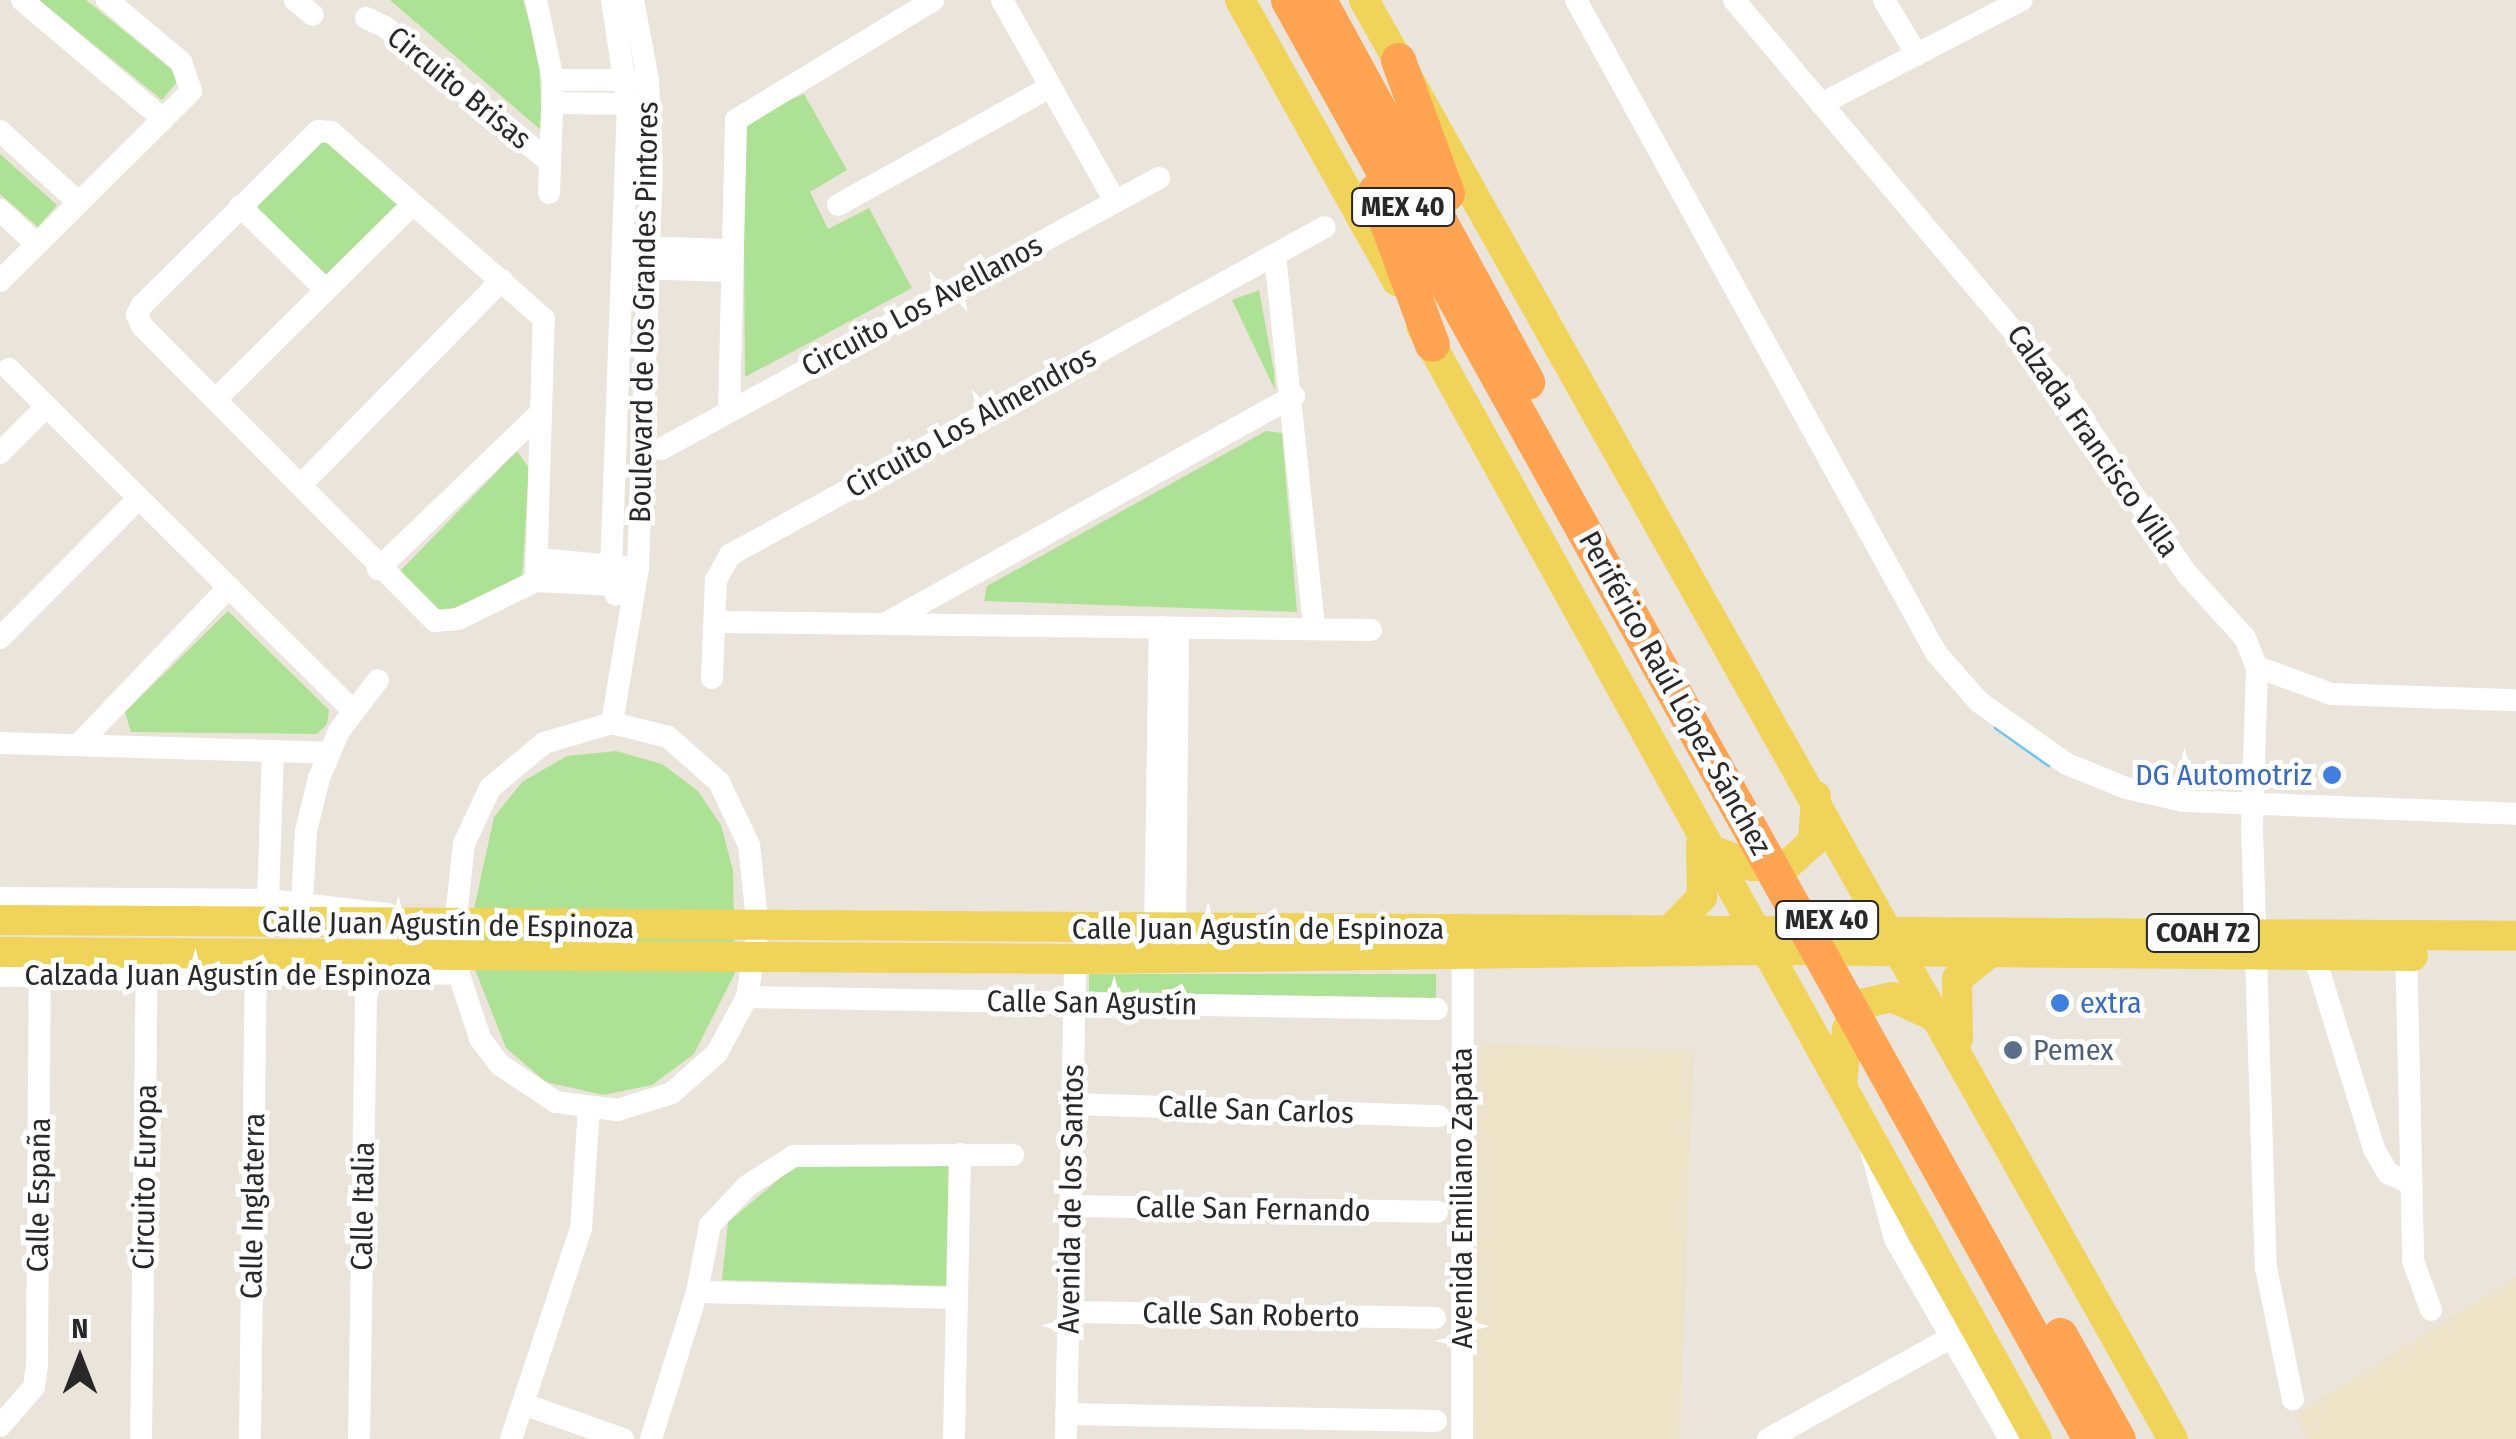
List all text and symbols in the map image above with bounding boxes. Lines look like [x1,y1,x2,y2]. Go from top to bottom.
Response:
street label: Circuito Brisas [380,19,538,157]
street label: Boulevard de los Grandes Pintores [622,101,666,523]
road number: MEX 40 [1350,184,1456,230]
street label: Circuito Los Avellanos [796,227,1048,385]
street label: Calzada Francisco Villa [1999,318,2187,564]
street label: Circuito Los Almendros [840,338,1102,506]
street label: Periférico Raúl López Sánchez [1571,525,1779,861]
place label: DG Automotriz [2135,757,2312,793]
marker: DG Automotriz [2321,764,2343,786]
road number: MEX 40 [1774,897,1880,943]
street label: Calle Juan Agustín de Espinoza [262,904,634,946]
road number: COAH 72 [2146,910,2260,956]
street label: Calle Juan Agustín de Espinoza [1072,911,1444,947]
street label: Calzada Juan Agustín de Espinoza [24,957,432,993]
street label: Calle San Agustín [986,983,1198,1023]
place label: extra [2080,985,2142,1021]
marker: extra [2049,992,2071,1014]
place label: Pemex [2033,1032,2113,1068]
marker: Pemex [2002,1039,2024,1061]
street label: Avenida Emiliano Zapata [1444,1047,1480,1349]
street label: Avenida de los Santos [1051,1064,1091,1334]
street label: Circuito Europa [125,1084,165,1270]
street label: Calle San Carlos [1158,1089,1354,1131]
street label: Calle Inglaterra [233,1113,273,1299]
street label: Calle España [20,1117,58,1273]
street label: Calle Italia [344,1141,382,1271]
street label: Calle San Fernando [1135,1189,1371,1229]
street label: Calle San Roberto [1142,1295,1360,1335]
north arrow [30,1309,130,1409]
text: N [72,1312,88,1345]

